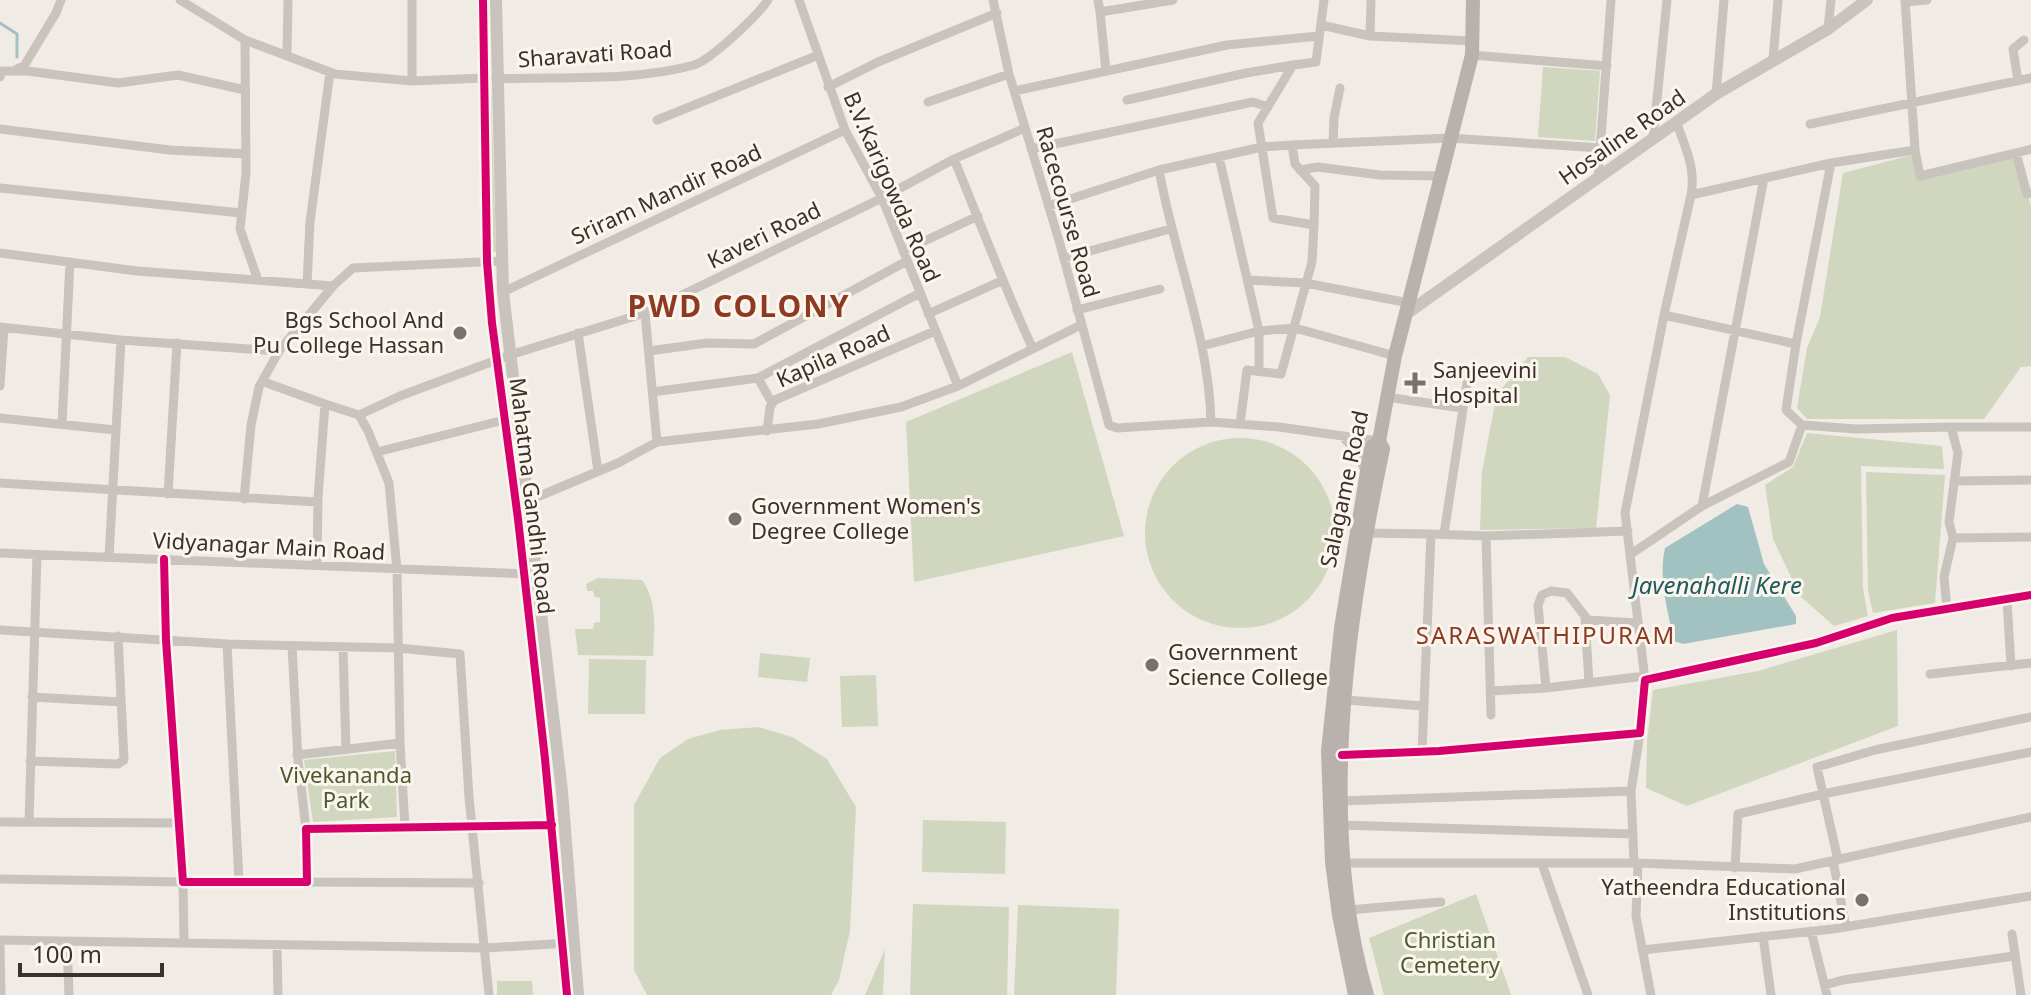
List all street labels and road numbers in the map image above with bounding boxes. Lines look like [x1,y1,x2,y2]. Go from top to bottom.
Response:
street label: Sharavati Road [517,33,673,73]
street label: Hosaline Road [1552,81,1691,191]
street label: B.V.Karigowda Road [837,87,948,287]
street label: Racecourse Road [1030,122,1108,301]
street label: Sriram Mandir Road [565,136,766,250]
street label: Kaveri Road [702,194,825,275]
street label: Kapila Road [771,317,894,394]
street label: Mahatma Gandhi Road [504,376,562,616]
street label: Salagame Road [1312,407,1374,570]
street label: Vidyanagar Main Road [152,524,386,566]

